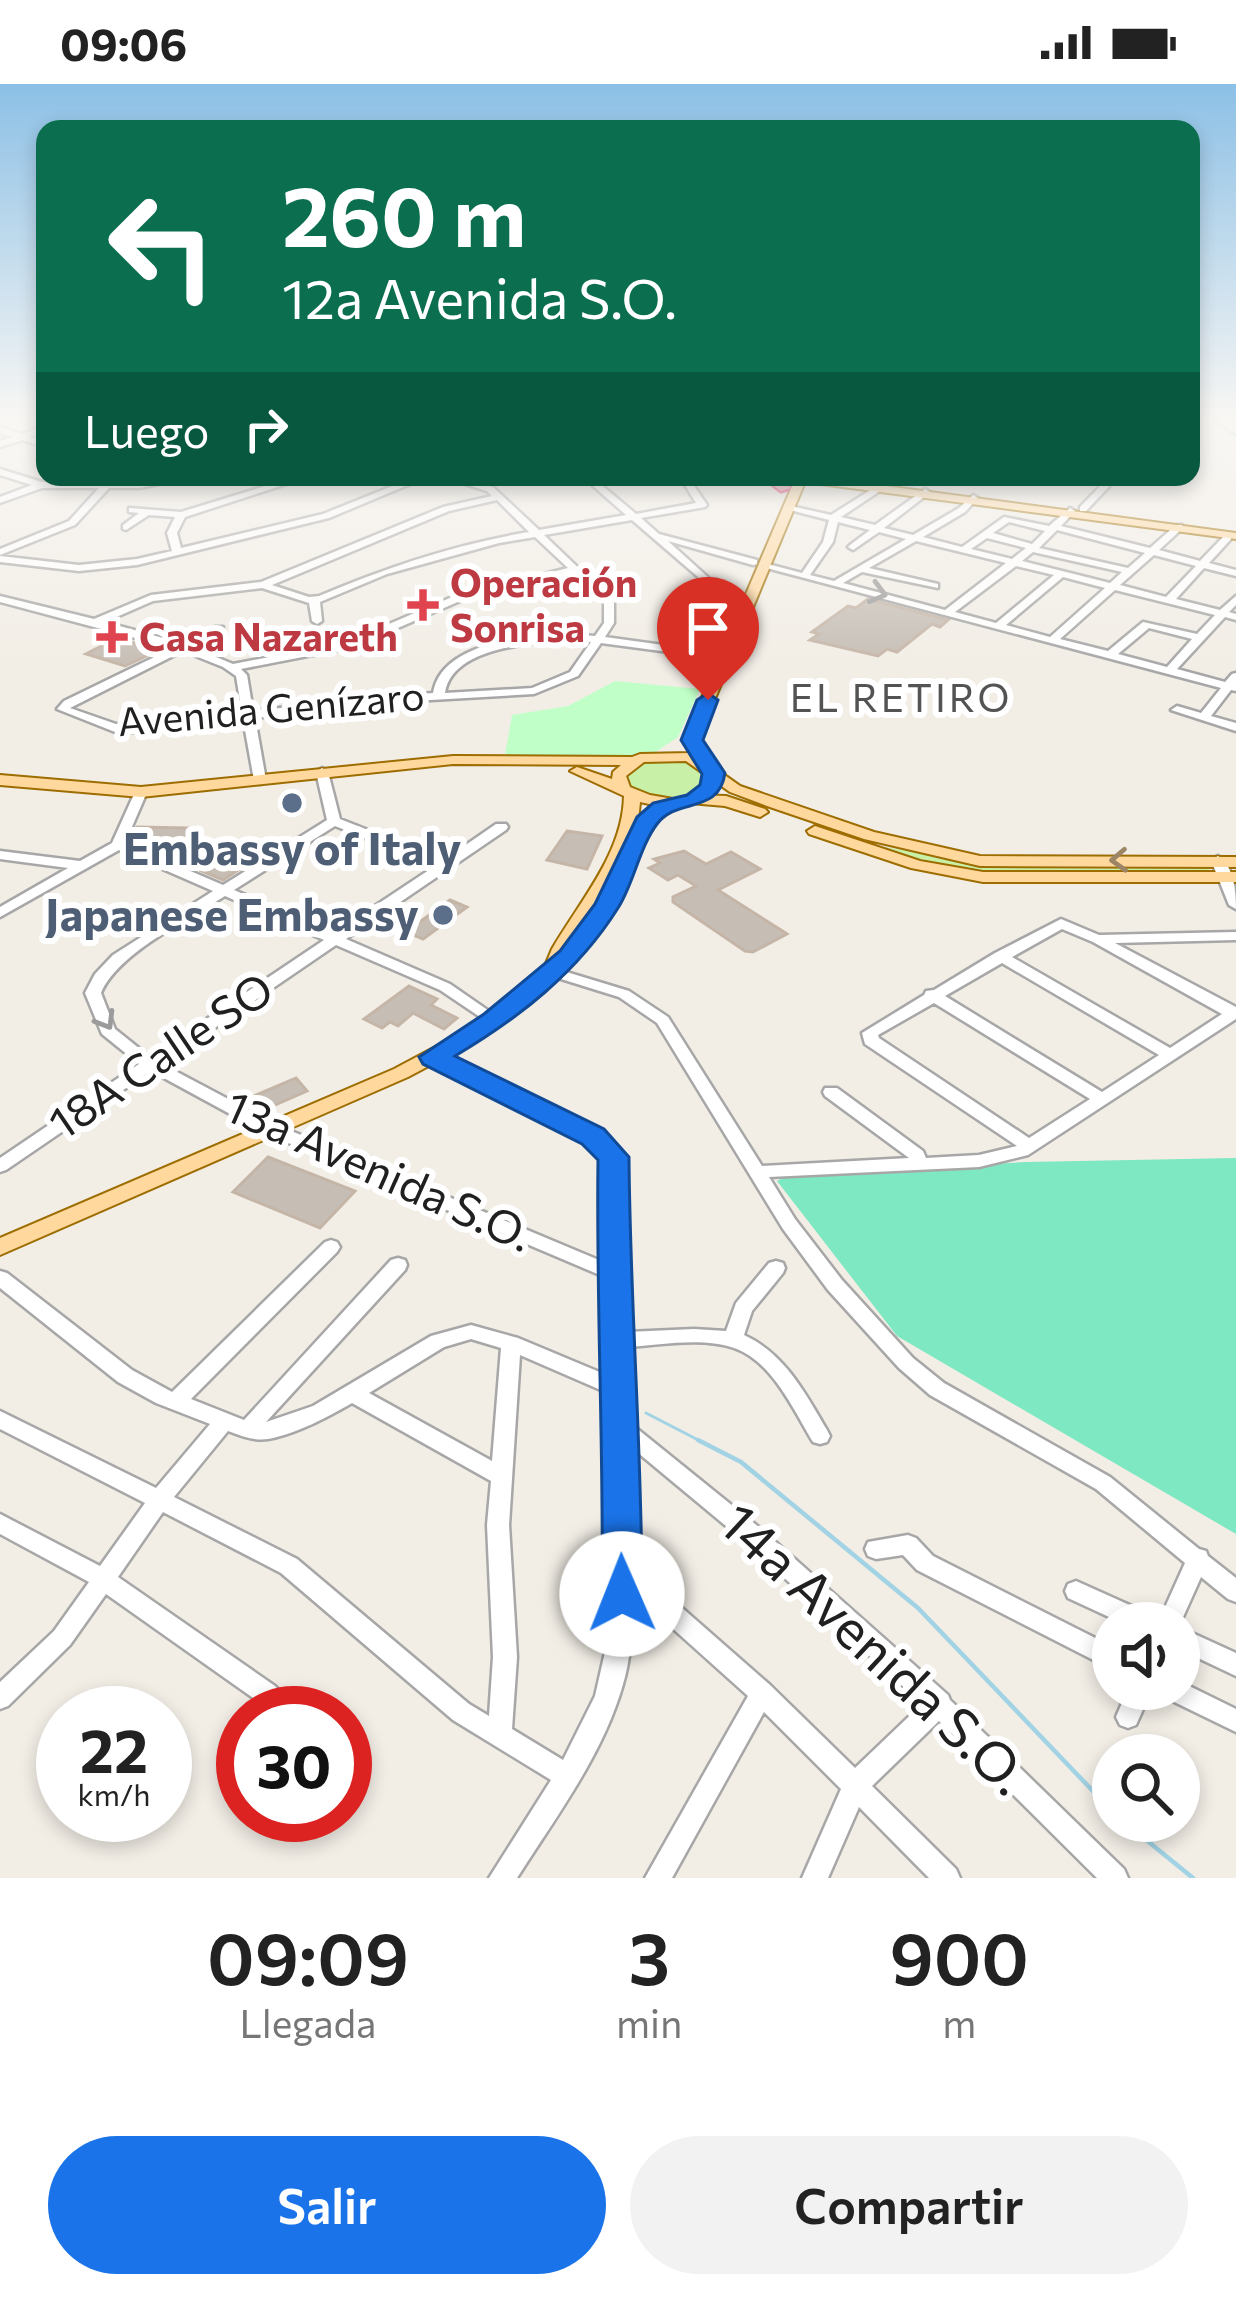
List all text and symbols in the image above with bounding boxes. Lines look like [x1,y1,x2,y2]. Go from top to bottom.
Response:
text: 09:06 [60,15,187,70]
text: 260 m [282,162,526,264]
icon: left [84,168,240,324]
text: 12a Avenida S.O. [282,264,677,330]
icon: right [233,396,299,462]
text: Luego [84,402,209,457]
place label: Operación Sonrisa [450,557,637,650]
pin [657,577,759,700]
one-way arrow [867,578,887,603]
marker: Operación Sonrisa [407,589,439,621]
icon: arrive [675,595,741,661]
place label: Casa Nazareth [139,611,398,659]
marker: Casa Nazareth [96,621,128,653]
street label: Avenida Genízaro [116,670,426,744]
district label: EL RETIRO [790,672,1012,720]
marker: Embassy of Italy [279,790,305,816]
place label: Embassy of Italy [123,819,462,874]
one-way arrow [1109,847,1128,873]
place label: Japanese Embassy [45,885,419,940]
marker: Japanese Embassy [430,902,456,928]
street label: 18A Calle SO [37,959,282,1149]
one-way arrow [91,1008,114,1030]
street label: 13a Avenida S.O. [218,1077,542,1261]
street label: 14a Avenida S.O. [708,1487,1044,1806]
position arrow [559,1531,685,1657]
map controls [1092,1602,1200,1842]
button: sound [1092,1602,1200,1710]
speed limit sign: 30 [216,1686,372,1842]
text: 22 [80,1712,148,1785]
button: search [1092,1734,1200,1842]
text: km/h [78,1775,150,1812]
text: 09:09 [207,1912,409,2000]
text: 3 [628,1912,670,2000]
text: 900 [890,1912,1029,2000]
text: Llegada [240,1998,377,2046]
text: min [616,1998,682,2046]
text: m [942,1998,976,2046]
button: Salir [48,2136,606,2274]
button: Compartir [630,2136,1188,2274]

